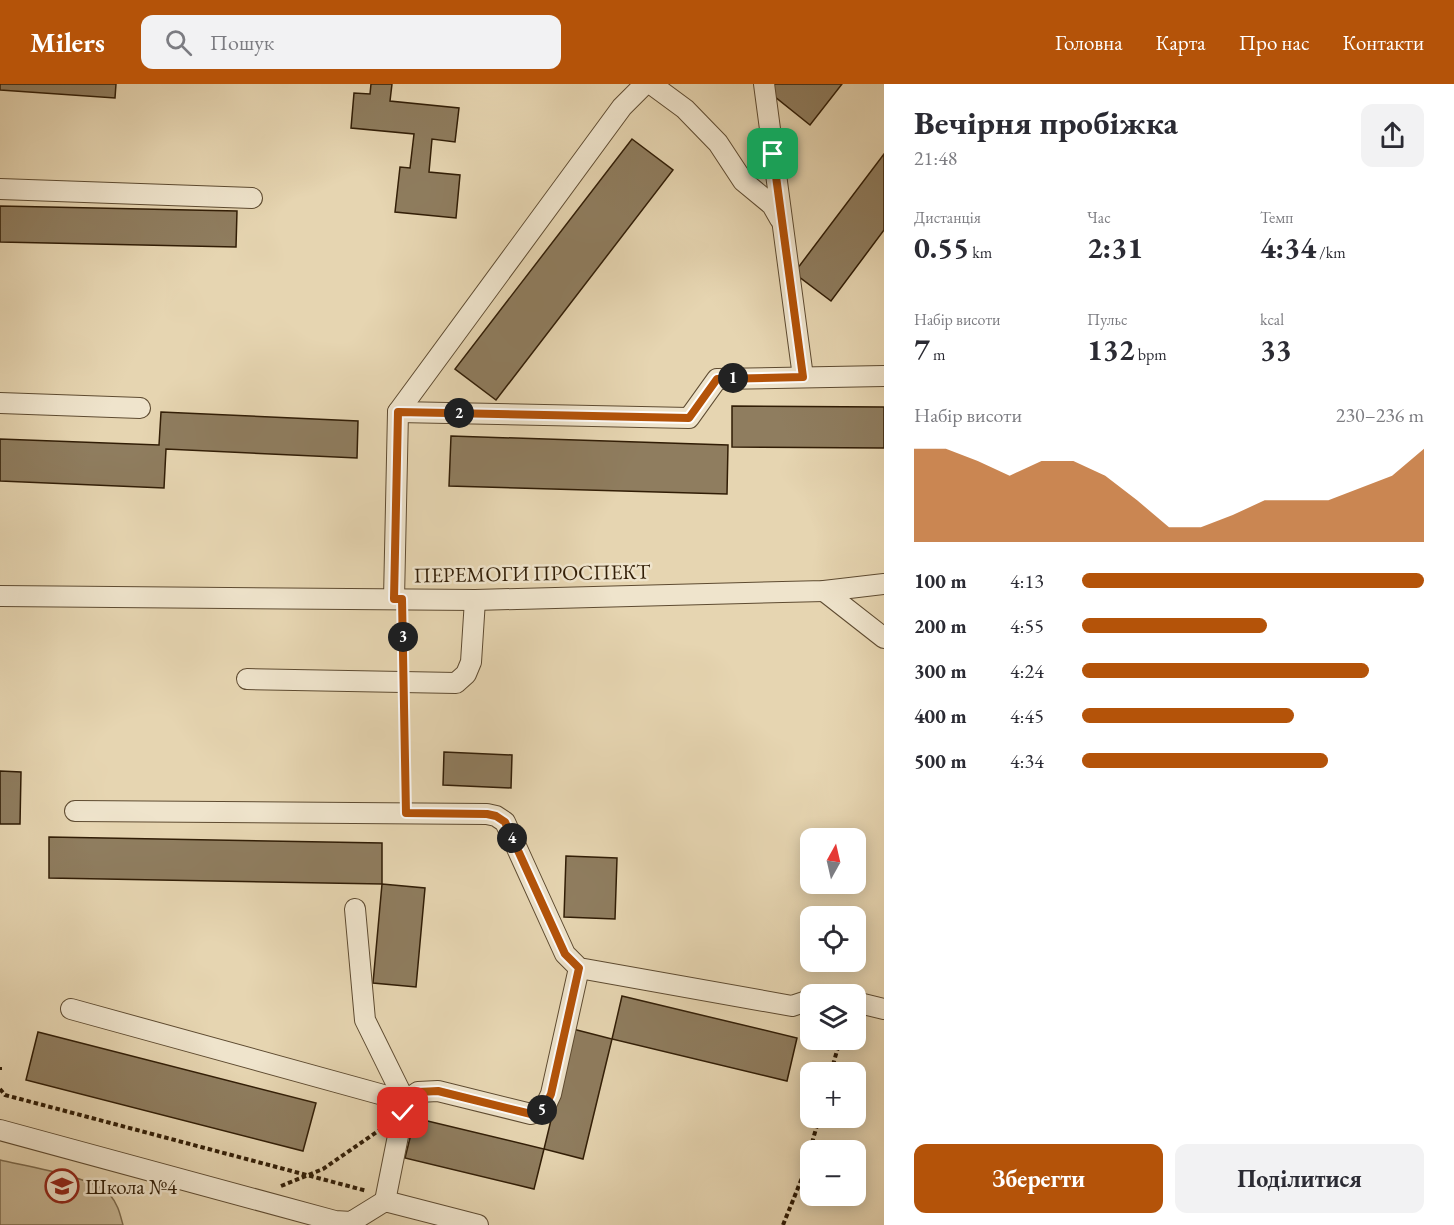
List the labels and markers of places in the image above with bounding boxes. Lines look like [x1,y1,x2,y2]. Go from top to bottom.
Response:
pin [747,128,798,179]
pin: 1 [718,363,748,393]
pin: 2 [444,398,474,428]
pin: 3 [388,622,418,652]
pin: 4 [497,823,527,853]
pin [377,1087,428,1138]
pin: 5 [527,1095,557,1125]
school or university icon: Школа №4 [44,1168,80,1204]
place label: Школа №4 [85,1173,178,1200]

